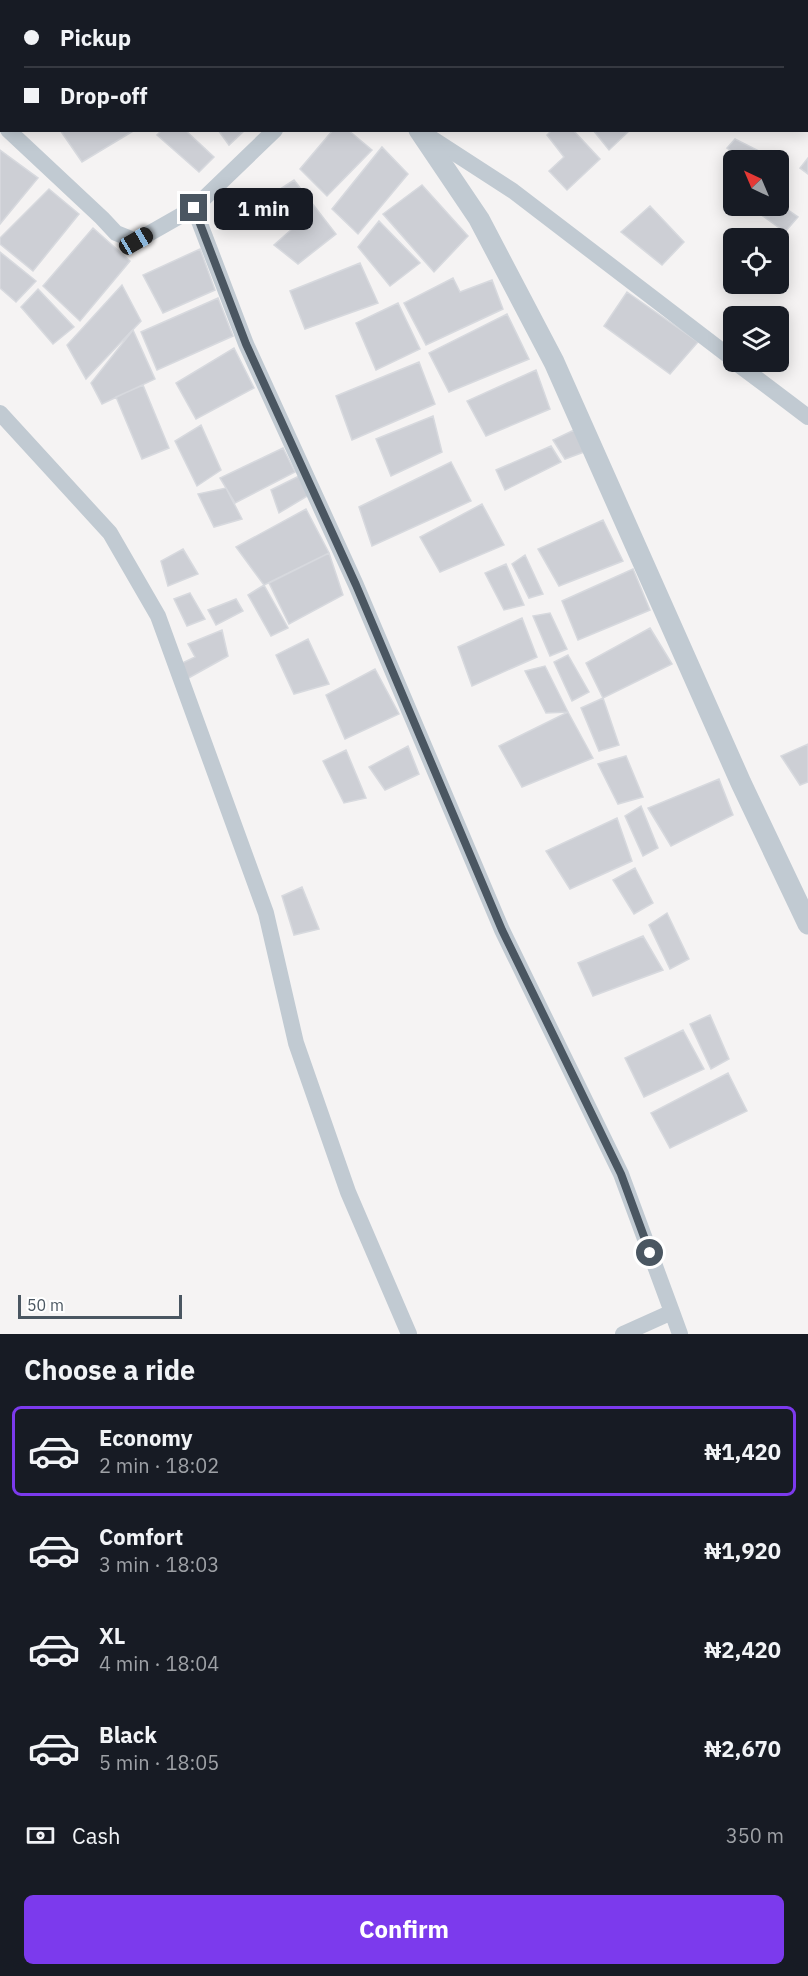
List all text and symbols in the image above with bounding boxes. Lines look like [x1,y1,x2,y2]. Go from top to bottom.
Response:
text: Pickup [60,23,131,52]
text: Drop-off [60,81,147,110]
north arrow [723,150,789,216]
map controls [723,150,789,372]
callout: 1 min [215,187,314,229]
route end [180,194,207,221]
text: 1 min [237,195,290,222]
car [116,224,156,258]
button: locate [723,228,789,294]
button: layers [723,306,789,372]
route start [636,1239,663,1266]
scale bar [18,1292,182,1320]
text: 50 m [27,1295,64,1315]
text: Choose a ride [24,1352,195,1387]
text: Economy [99,1423,193,1452]
icon: car [27,1424,81,1478]
text: ₦1,420 [704,1437,781,1466]
text: 2 min · 18:02 [99,1452,219,1479]
text: Comfort [99,1522,183,1551]
icon: car [27,1523,81,1577]
text: ₦1,920 [704,1536,781,1565]
text: 3 min · 18:03 [99,1551,219,1578]
text: XL [99,1621,125,1650]
icon: car [27,1622,81,1676]
text: ₦2,420 [704,1635,781,1664]
text: 4 min · 18:04 [99,1650,219,1677]
text: Black [99,1720,157,1749]
icon: car [27,1721,81,1775]
text: ₦2,670 [704,1734,781,1763]
text: 5 min · 18:05 [99,1749,219,1776]
icon: cash [24,1819,57,1852]
text: Cash [72,1821,121,1850]
text: 350 m [726,1822,784,1849]
button: Confirm [24,1895,784,1964]

